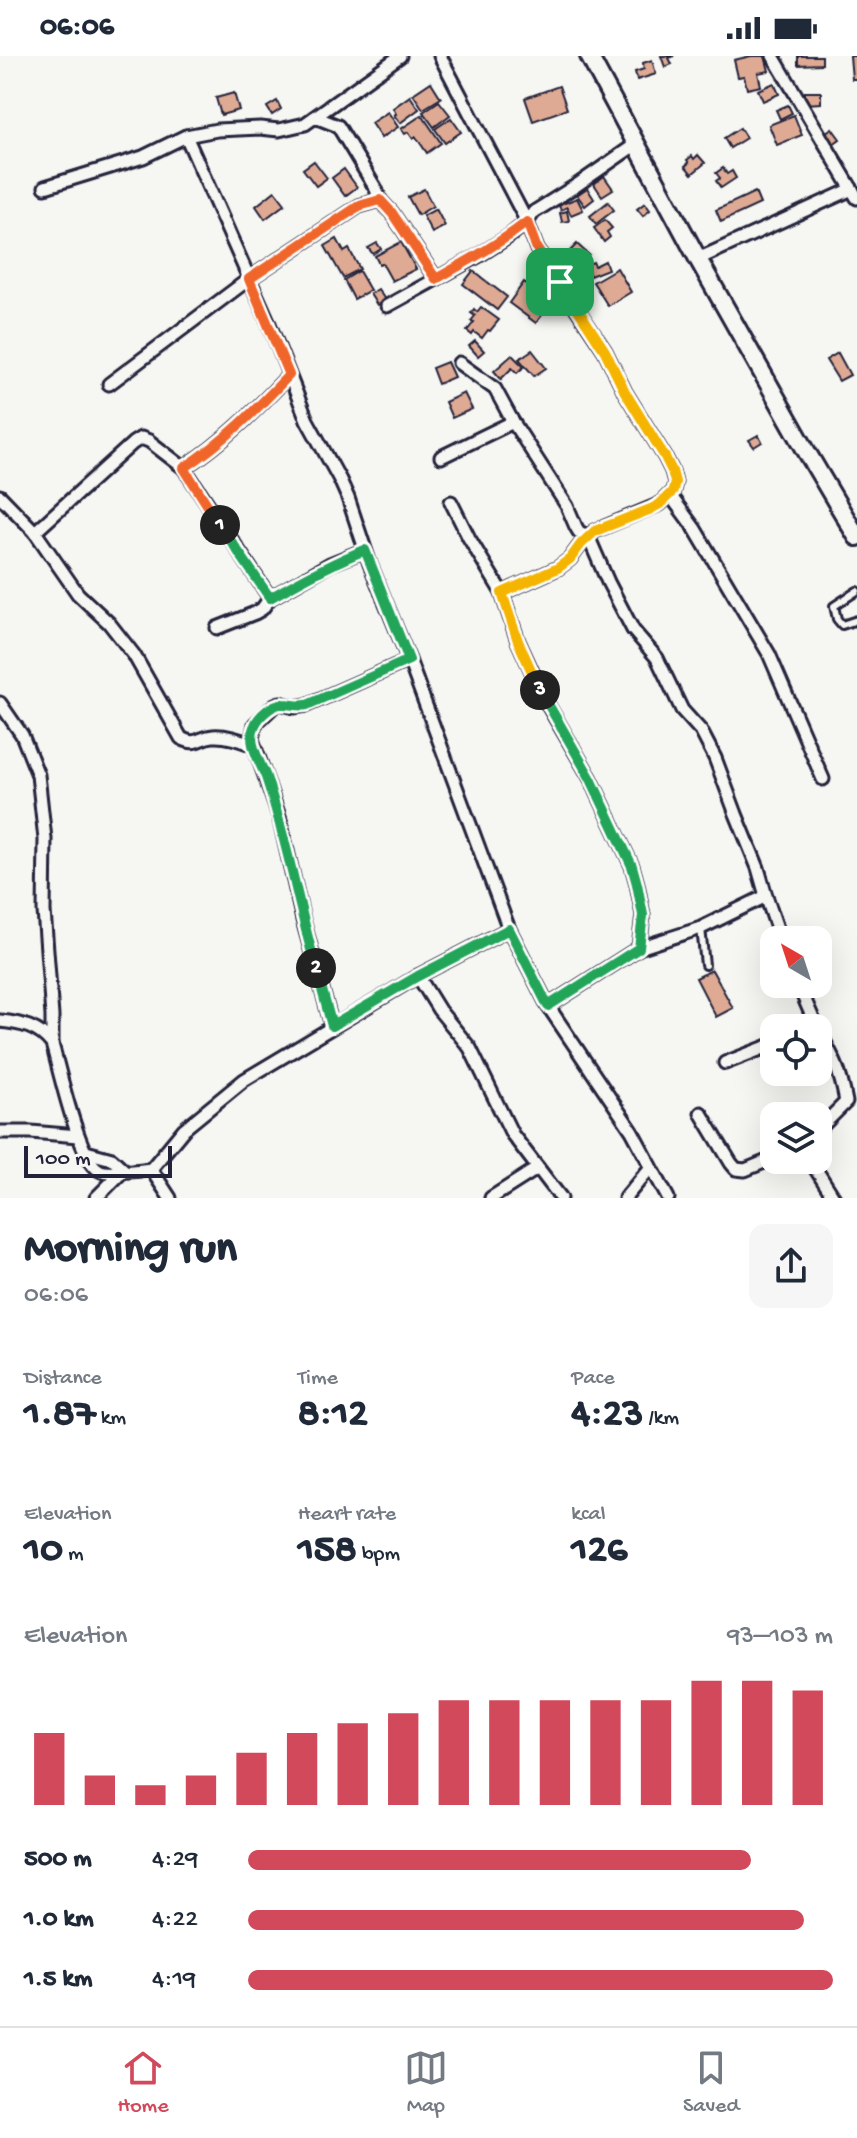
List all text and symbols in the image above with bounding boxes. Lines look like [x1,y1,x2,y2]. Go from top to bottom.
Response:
text: 06:06 [40,11,114,46]
pin [526,248,594,316]
icon: arrive [538,260,582,304]
pin: 1 [200,505,240,545]
text: 1 [216,512,224,538]
pin: 3 [520,670,560,710]
text: 3 [534,677,546,703]
north arrow [760,926,832,998]
map controls [760,926,832,1174]
pin: 2 [296,948,336,988]
text: 2 [311,955,321,981]
button: locate [760,1014,832,1086]
button: layers [760,1102,832,1174]
scale bar [24,1142,172,1178]
text: 100 m [36,1147,91,1173]
button: share [749,1224,833,1308]
text: Morning run [24,1225,237,1277]
text: 06:06 [24,1281,88,1312]
text: Distance [24,1366,102,1392]
text: Time [298,1366,338,1392]
text: Pace [571,1366,615,1392]
text: 1.87 [24,1392,95,1439]
text: 8:12 [298,1392,368,1439]
text: 4:23 [571,1392,643,1439]
text: km [95,1406,126,1432]
text: /km [643,1406,679,1432]
text: Elevation [24,1502,111,1528]
text: Heart rate [298,1502,396,1528]
text: kcal [571,1502,606,1528]
text: 10 [24,1528,63,1575]
text: 158 [298,1528,357,1575]
text: 126 [571,1528,627,1575]
text: m [63,1542,84,1568]
text: bpm [357,1542,400,1568]
text: Elevation [24,1622,127,1653]
text: 93–103 m [727,1622,833,1653]
text: 500 m [24,1845,92,1876]
text: 4:29 [152,1845,198,1876]
text: 1.0 km [24,1905,94,1936]
text: 4:22 [152,1905,198,1936]
text: 1.5 km [24,1965,93,1996]
text: 4:19 [152,1965,196,1996]
tab: Home [118,2046,169,2120]
tab: Map [404,2046,448,2120]
tab: Saved [683,2046,739,2120]

